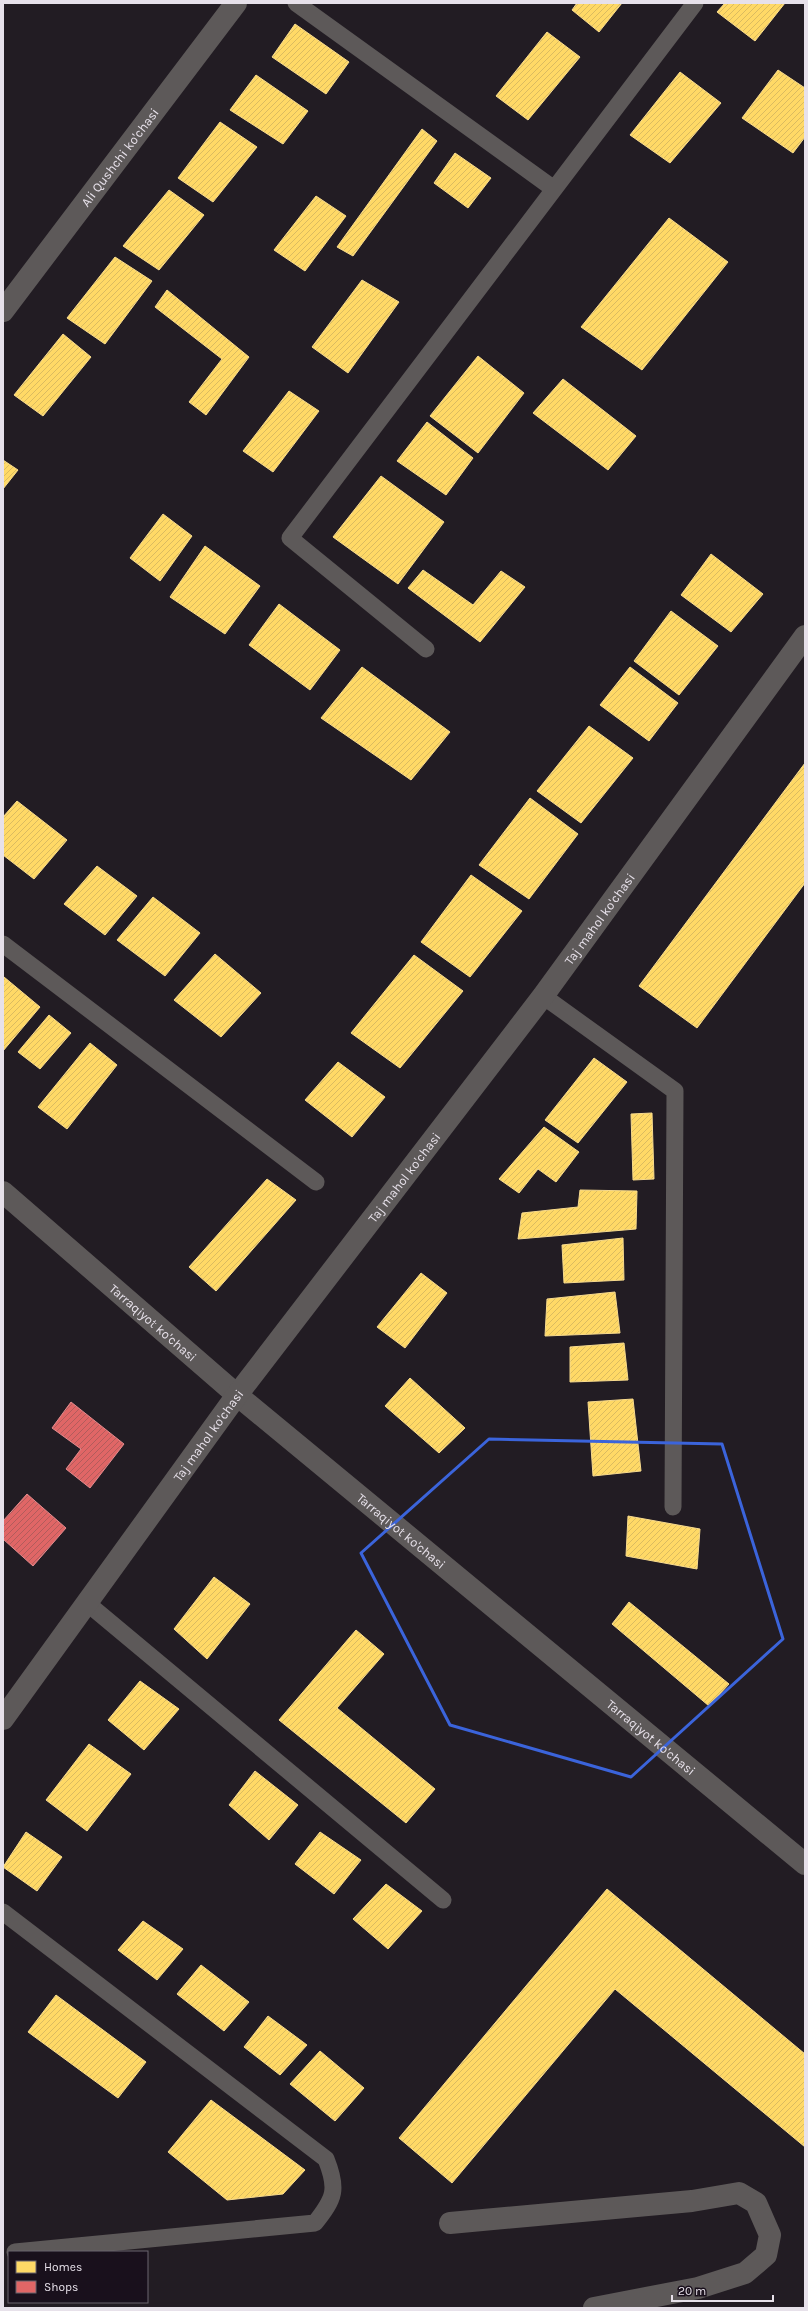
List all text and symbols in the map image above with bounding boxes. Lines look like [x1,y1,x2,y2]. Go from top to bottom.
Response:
street label: Ali Qushchi ko'chasi [77,105,161,209]
street label: Taj mahol ko'chasi [561,870,637,967]
street label: Taj mahol ko'chasi [365,1129,443,1225]
street label: Tarraqiyot ko'chasi [107,1281,200,1364]
street label: Taj mahol ko'chasi [170,1386,246,1484]
street label: Tarraqiyot ko'chasi [354,1490,449,1572]
street label: Tarraqiyot ko'chasi [604,1696,699,1778]
legend [8,2251,148,2303]
text: Homes [44,2260,82,2274]
scale bar [672,2277,773,2303]
text: Shops [44,2280,78,2294]
text: 20 m [678,2284,706,2298]

